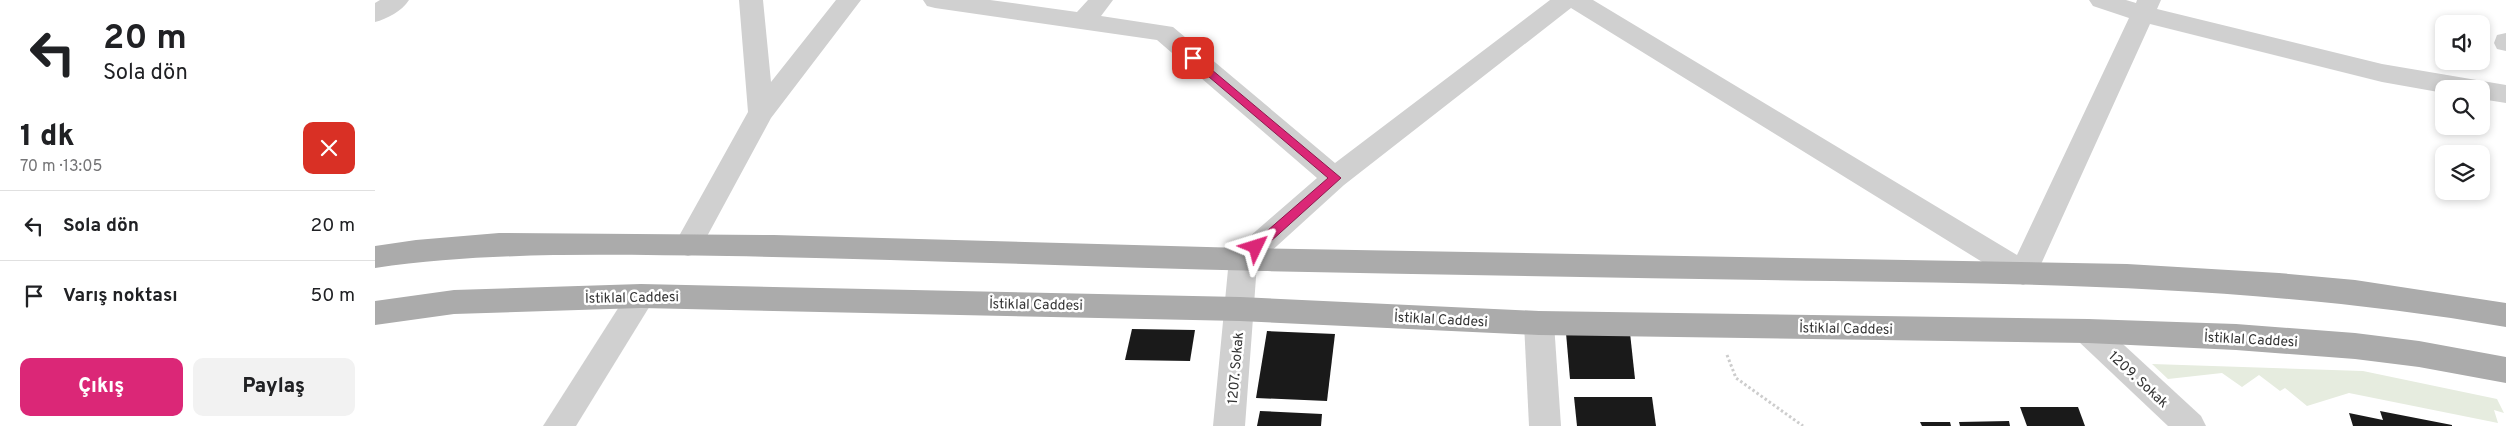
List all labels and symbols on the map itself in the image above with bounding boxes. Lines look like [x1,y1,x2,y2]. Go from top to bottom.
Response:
pin [1172,37,1214,79]
position arrow [1229,220,1281,272]
street label: İstiklal Caddesi [585,288,679,308]
street label: İstiklal Caddesi [989,295,1083,315]
street label: İstiklal Caddesi [1394,309,1488,331]
street label: İstiklal Caddesi [1799,319,1893,339]
street label: İstiklal Caddesi [2204,329,2298,351]
street label: 1207. Sokak [1225,331,1248,405]
street label: 1209. Sokak [2105,348,2171,412]

